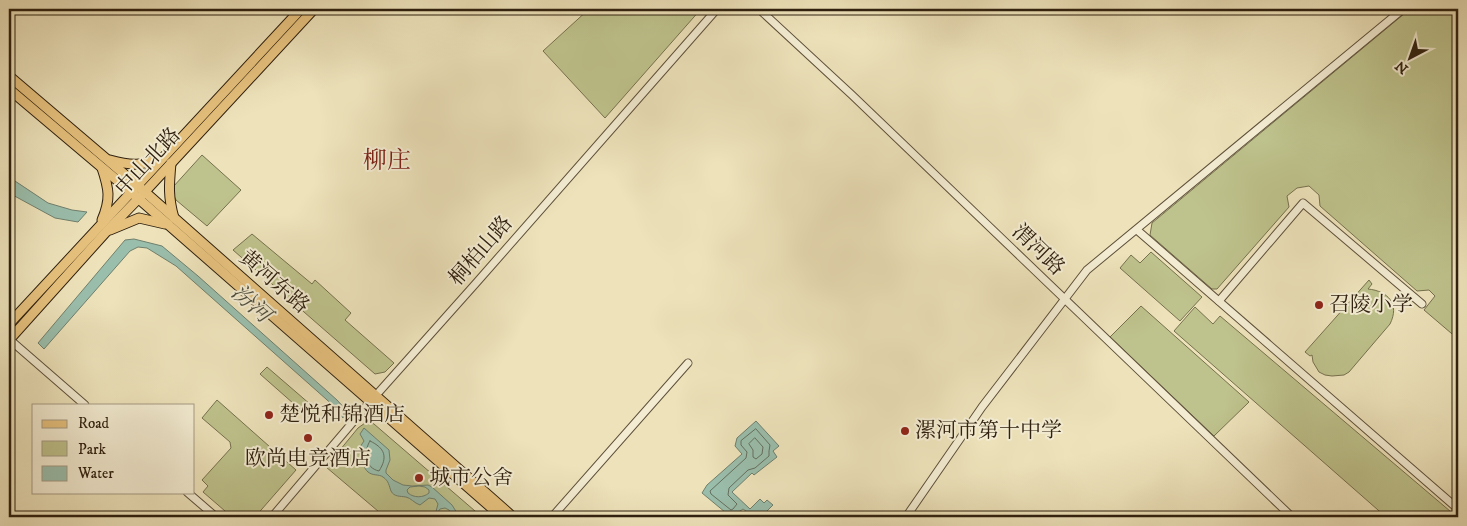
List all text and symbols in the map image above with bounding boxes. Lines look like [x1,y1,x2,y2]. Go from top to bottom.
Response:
north arrow [1384,32,1434,82]
text: N [1392,56,1412,78]
street label: 中山北路 [110,122,186,202]
district label: 柳庄 [363,146,411,176]
street label: 桐柏山路 [444,211,518,291]
street label: 渭河路 [1006,219,1070,281]
street label: 黄河东路 [234,245,314,319]
water label: 汾河 [226,279,279,331]
place label: 召陵小学 [1329,292,1413,318]
marker: 召陵小学 [1313,299,1325,311]
place label: 楚悦和锦酒店 [279,402,405,428]
legend [32,404,195,494]
marker: 楚悦和锦酒店 [263,409,275,421]
text: Road [78,414,110,433]
place label: 漯河市第十中学 [915,418,1062,444]
marker: 漯河市第十中学 [899,425,911,437]
marker: 欧尚电竞酒店 [302,432,314,444]
text: Park [78,440,107,459]
place label: 欧尚电竞酒店 [245,446,371,472]
text: Water [77,464,114,483]
place label: 城市公舍 [429,465,513,491]
marker: 城市公舍 [413,472,425,484]

